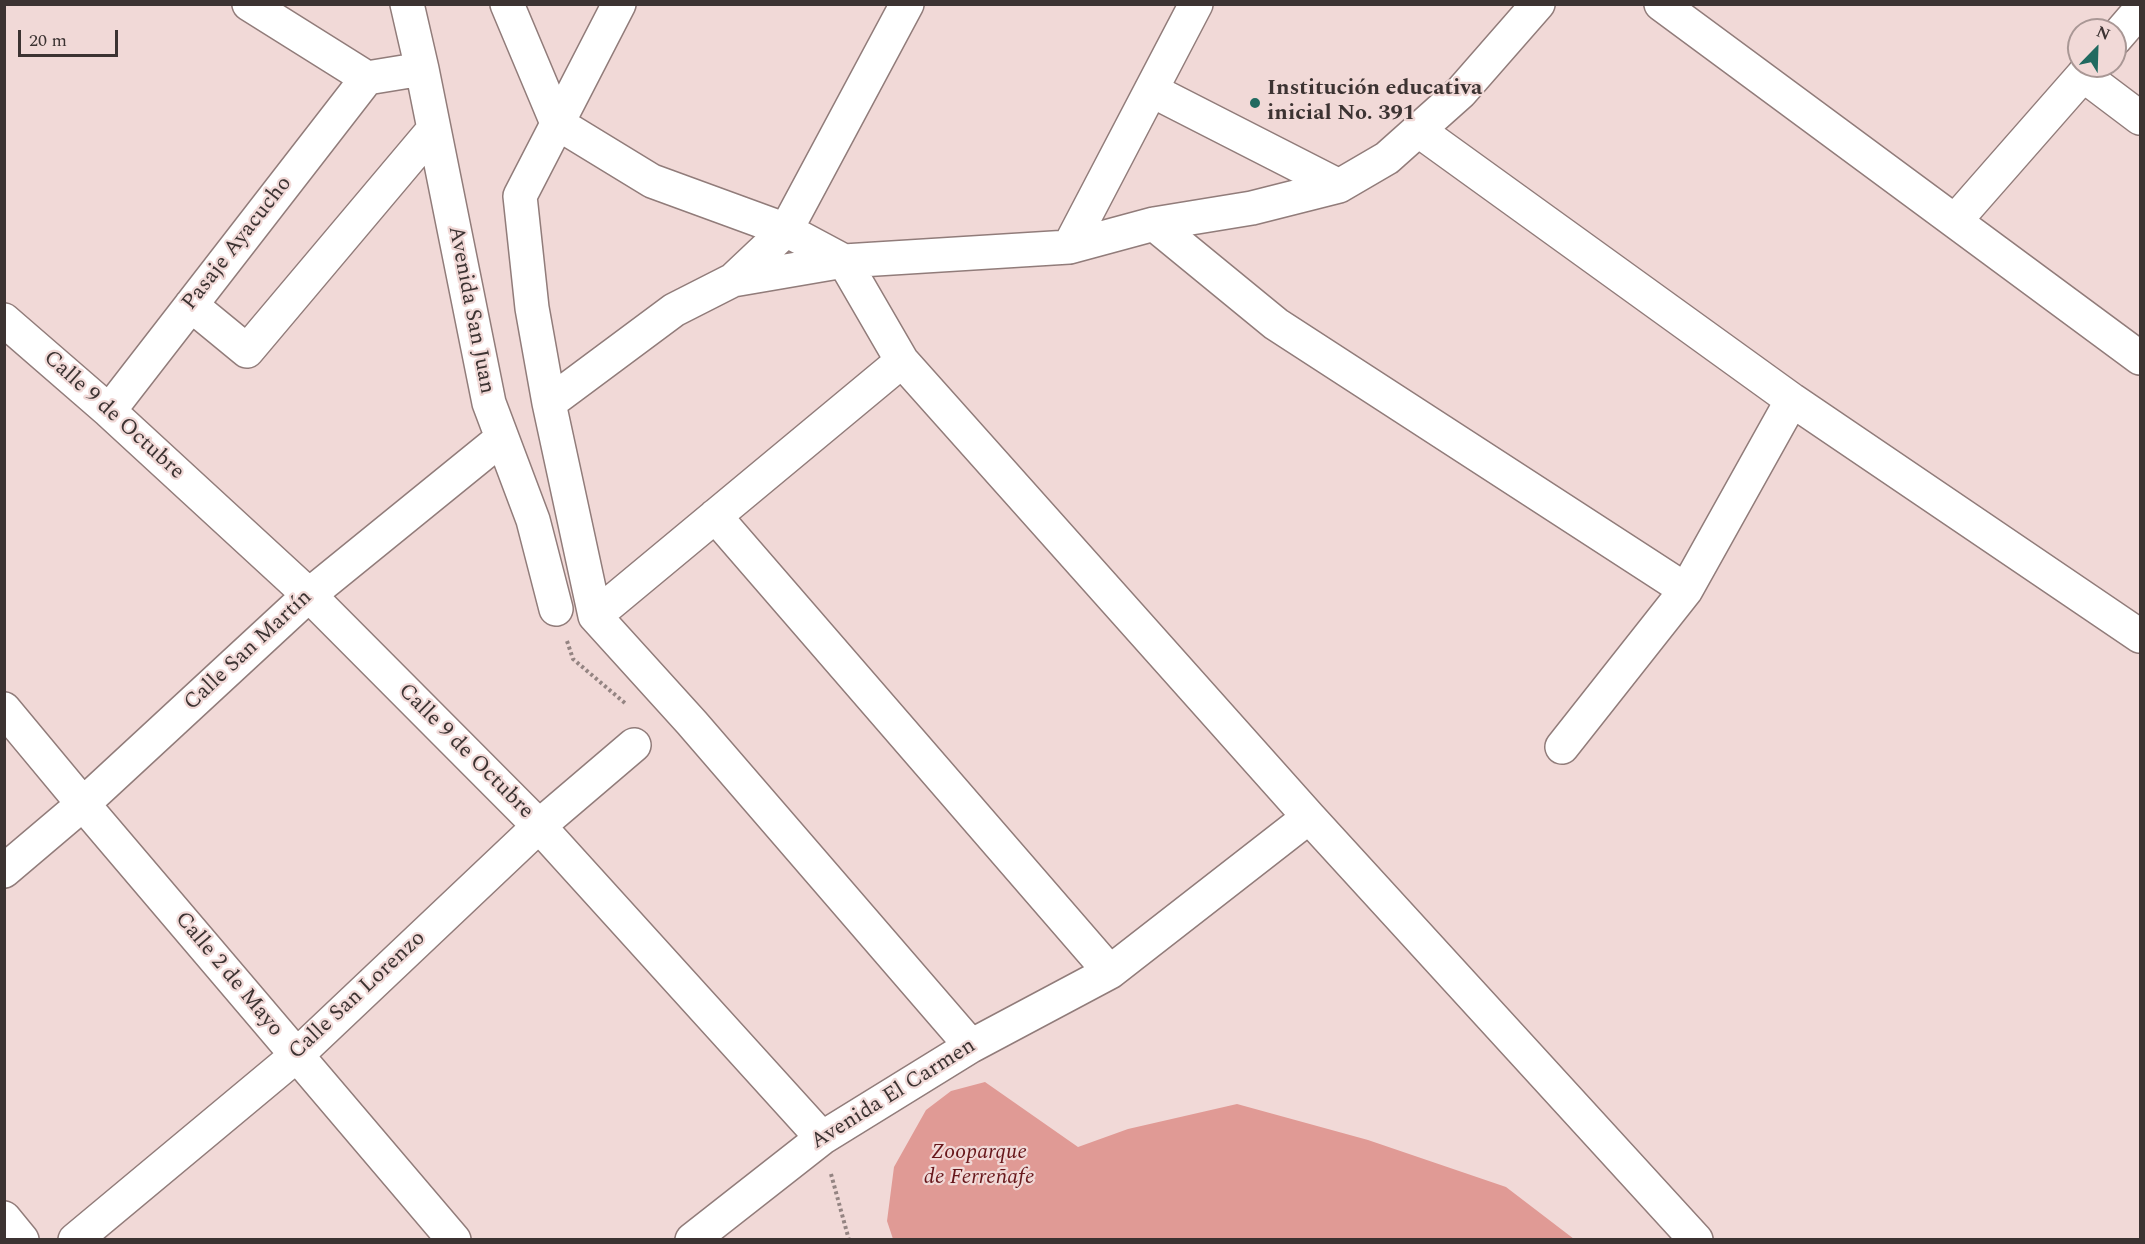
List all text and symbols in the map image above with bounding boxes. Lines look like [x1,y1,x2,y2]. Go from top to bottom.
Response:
scale bar [21,18,122,56]
north arrow [2067,18,2127,78]
text: N [2093,20,2114,47]
text: 20 m [29,27,67,54]
place label: Institución educativa inicial No. 391 [1267,77,1482,128]
marker: Institución educativa inicial No. 391 [1248,96,1262,110]
street label: Pasaje Ayacucho [178,172,298,316]
street label: Avenida San Juan [441,224,499,396]
street label: Calle 9 de Octubre [37,346,189,486]
street label: Calle San Martín [180,585,318,717]
street label: Calle 9 de Octubre [392,679,538,825]
street label: Calle 2 de Mayo [168,907,288,1043]
street label: Calle San Lorenzo [284,926,432,1066]
street label: Avenida El Carmen [807,1034,981,1156]
park label: Zooparque de Ferreñafe [923,1141,1035,1192]

